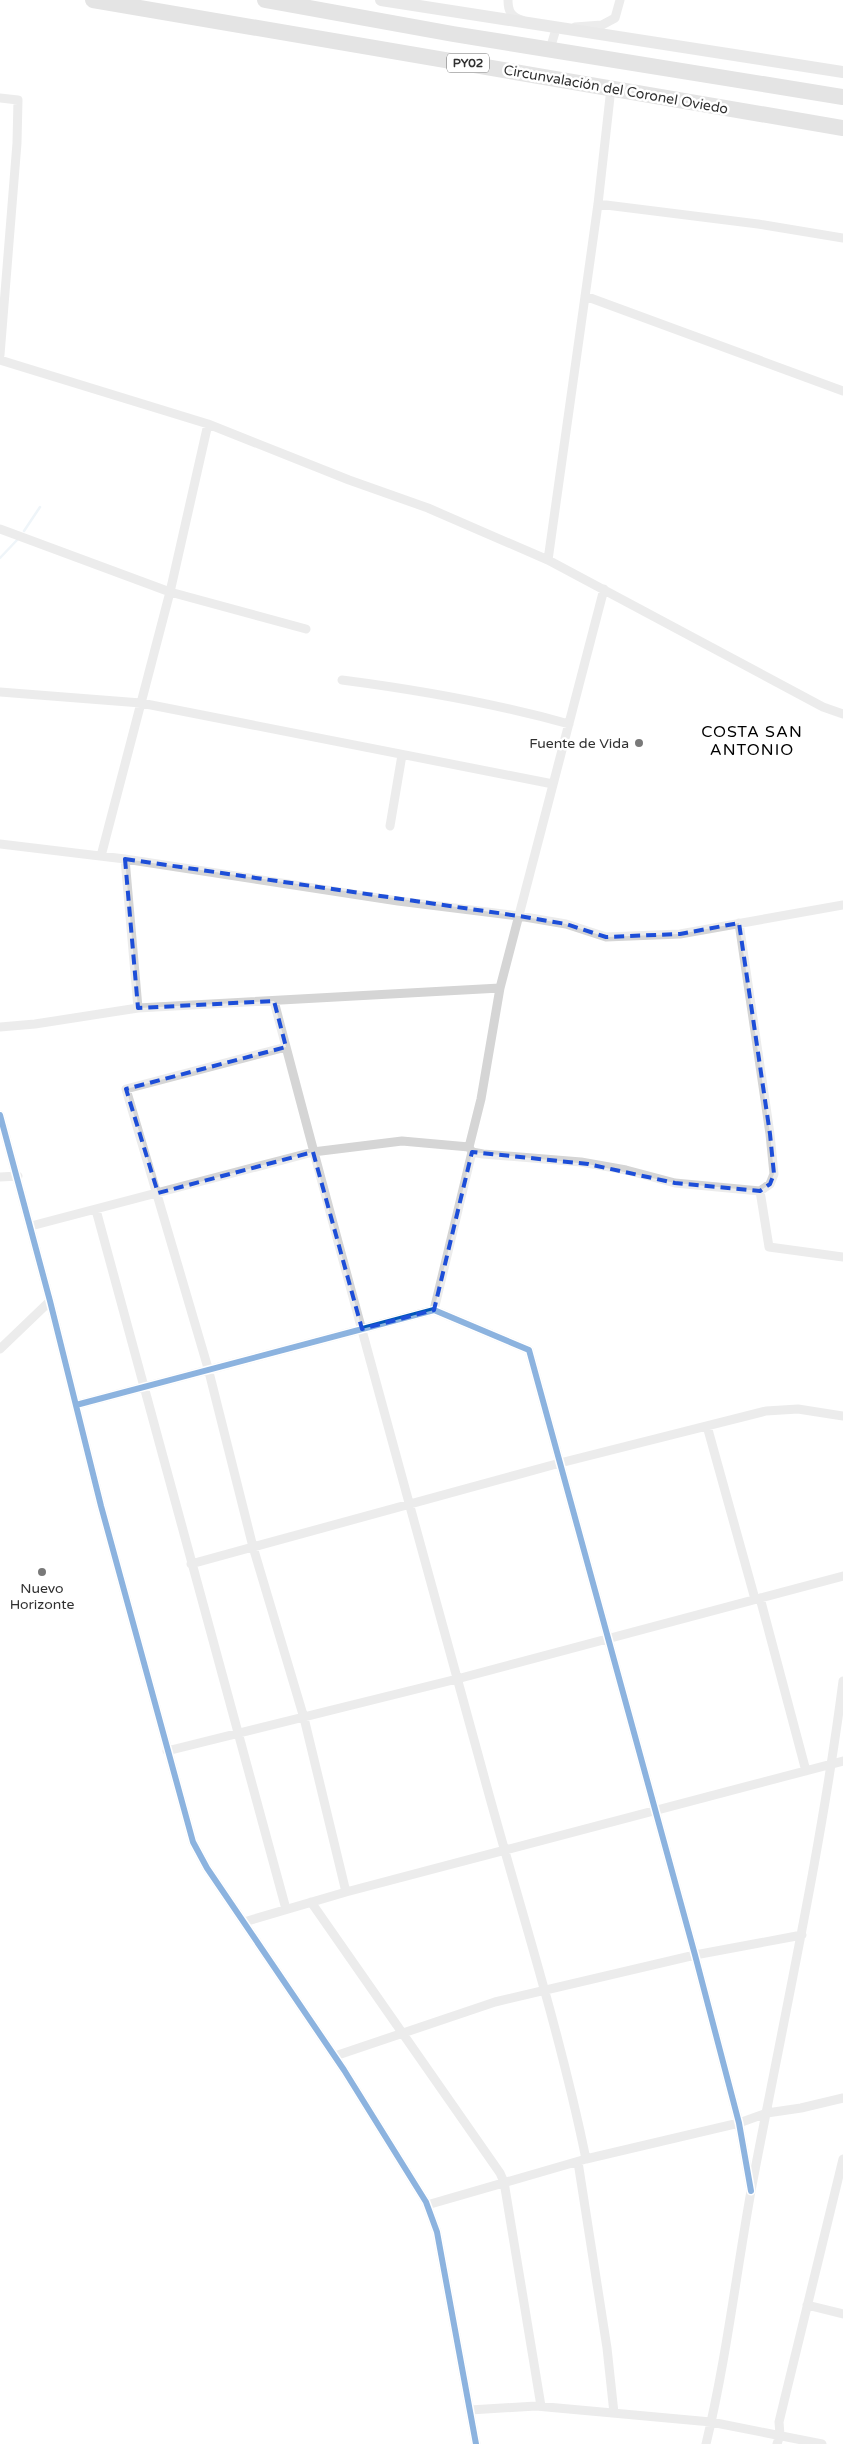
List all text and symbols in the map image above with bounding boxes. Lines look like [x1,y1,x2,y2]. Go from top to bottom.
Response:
road number: PY02 [447,54,489,72]
street label: Circunvalación del Coronel Oviedo [502,61,729,118]
district label: COSTA SAN ANTONIO [701,722,803,760]
place label: Fuente de Vida [529,735,629,752]
marker: Fuente de Vida [633,737,645,749]
marker: Nuevo Horizonte [36,1566,48,1578]
place label: Nuevo Horizonte [10,1580,74,1613]

